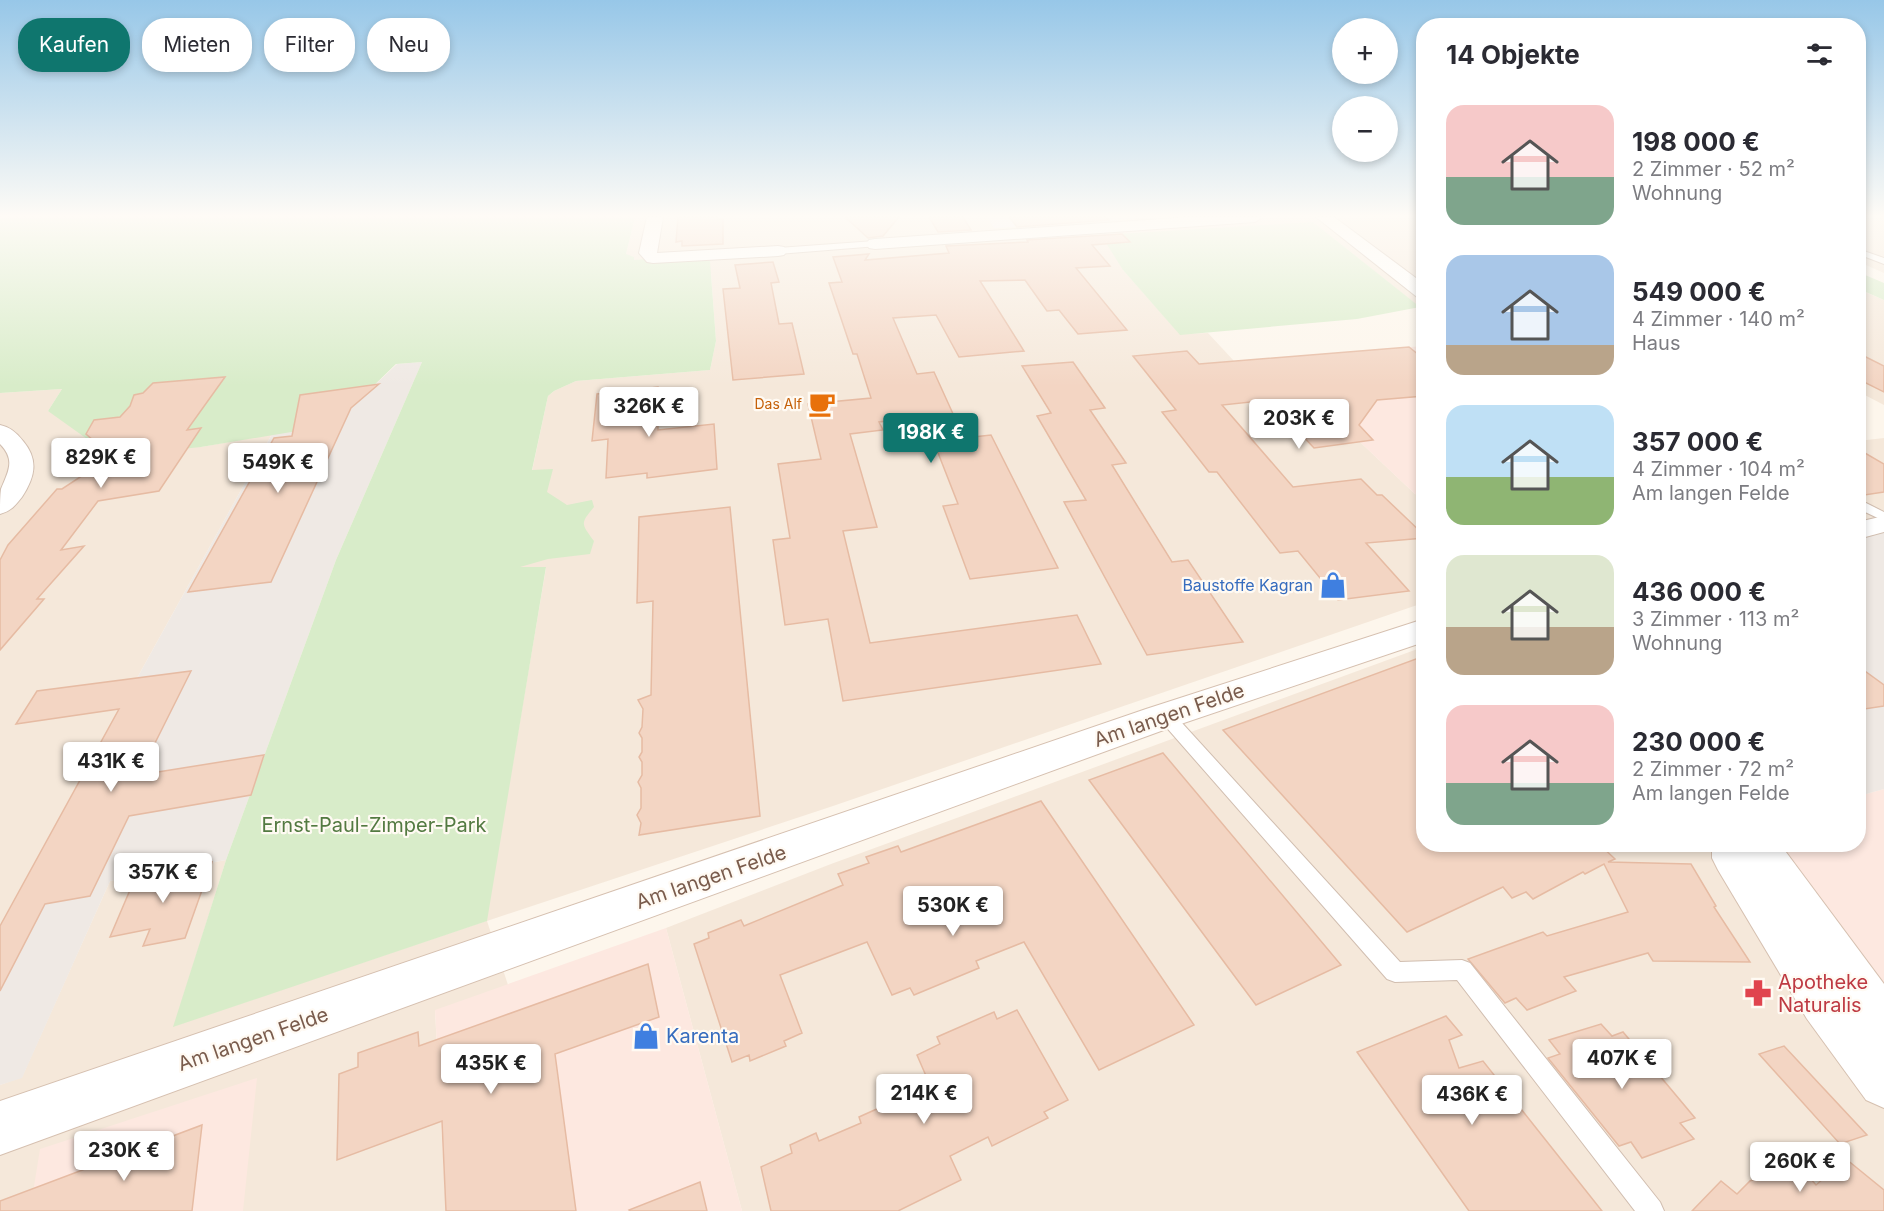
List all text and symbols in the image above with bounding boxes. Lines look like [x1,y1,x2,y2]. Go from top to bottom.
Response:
chip: Kaufen [18,18,130,72]
chip: Mieten [142,18,252,72]
chip: Filter [264,18,355,72]
chip: Neu [367,18,450,72]
map controls [1332,18,1398,162]
button: + [1332,18,1398,84]
icon: filters [1803,38,1836,71]
text: 14 Objekte [1446,39,1580,70]
button: − [1332,96,1398,162]
text: 198 000 € [1632,126,1760,157]
icon: home [1494,129,1566,201]
text: 2 Zimmer · 52 m² [1632,157,1795,181]
text: Wohnung [1632,181,1722,205]
text: 549 000 € [1632,276,1766,307]
icon: home [1494,279,1566,351]
text: 4 Zimmer · 140 m² [1632,307,1805,331]
text: Haus [1632,331,1680,355]
pin: 326K € [600,387,698,438]
cafe icon: Das Alf [807,389,837,419]
text: 326K € [613,394,685,418]
place label: Das Alf [754,395,802,412]
pin: 203K € [1250,399,1348,450]
text: 203K € [1263,406,1335,430]
pin: 198K € [882,413,980,464]
text: 198K € [897,420,965,444]
text: 357 000 € [1632,426,1763,457]
icon: home [1494,429,1566,501]
pin: 829K € [52,438,150,489]
pin: 549K € [229,443,327,494]
text: 829K € [65,445,137,469]
text: 549K € [242,450,314,474]
text: 4 Zimmer · 104 m² [1632,457,1805,481]
text: Am langen Felde [1632,481,1790,505]
shop icon: Baustoffe Kagran [1318,570,1348,600]
place label: Baustoffe Kagran [1182,575,1313,595]
text: 436 000 € [1632,576,1766,607]
icon: home [1494,579,1566,651]
text: 3 Zimmer · 113 m² [1632,607,1799,631]
text: Wohnung [1632,631,1722,655]
street label: Am langen Felde [1091,678,1247,752]
text: 230 000 € [1632,726,1765,757]
icon: home [1494,729,1566,801]
pin: 431K € [62,742,160,793]
text: 431K € [77,749,145,773]
text: 2 Zimmer · 72 m² [1632,757,1794,781]
text: Am langen Felde [1632,781,1790,805]
park label: Ernst-Paul-Zimper-Park [261,813,487,837]
street label: Am langen Felde [633,840,789,914]
pin: 357K € [114,853,212,904]
text: 357K € [128,860,198,884]
pin: 530K € [904,886,1002,937]
text: 530K € [917,893,989,917]
place label: Apotheke Naturalis [1778,970,1868,1017]
pharmacy icon: Apotheke Naturalis [1743,978,1773,1008]
street label: Am langen Felde [175,1002,331,1076]
shop icon: Karenta [631,1021,661,1051]
place label: Karenta [666,1024,739,1048]
pin: 407K € [1573,1039,1671,1090]
pin: 435K € [442,1044,540,1095]
text: 407K € [1586,1046,1658,1070]
text: 435K € [455,1051,527,1075]
pin: 214K € [875,1074,973,1125]
pin: 436K € [1423,1075,1521,1126]
text: 214K € [890,1081,958,1105]
text: 436K € [1436,1082,1508,1106]
pin: 230K € [75,1131,173,1182]
text: 230K € [88,1138,160,1162]
pin: 260K € [1751,1142,1849,1193]
text: 260K € [1764,1149,1836,1173]

